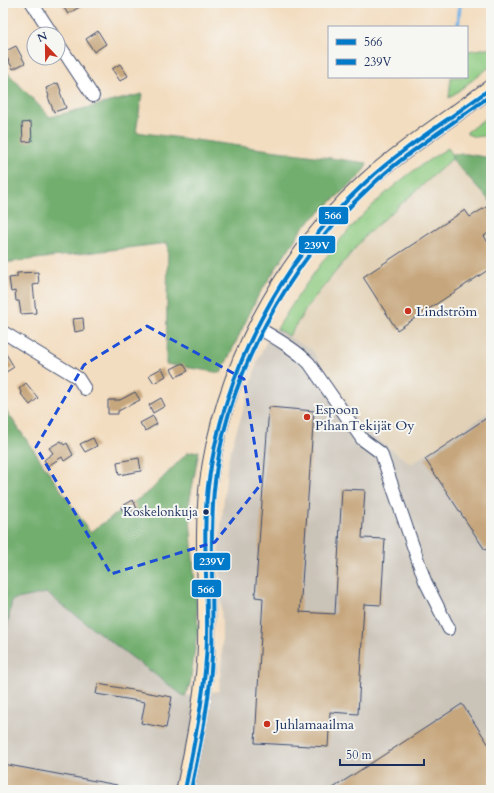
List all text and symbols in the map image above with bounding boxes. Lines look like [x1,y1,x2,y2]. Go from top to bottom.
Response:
north arrow [26,26,66,66]
legend [328,26,468,78]
text: N [35,28,50,46]
text: 566 [364,34,382,50]
text: 239V [364,54,391,70]
line badge: 566 [318,206,349,225]
text: 566 [325,208,342,223]
line badge: 239V [298,235,336,254]
text: 239V [304,238,330,253]
place label: Lindström [416,302,478,321]
marker: Lindström [403,306,413,316]
place label: Espoon PihanTekijät Oy [315,400,415,435]
marker: Espoon PihanTekijät Oy [302,412,312,422]
place label: Koskelonkuja [123,503,198,521]
marker: Koskelonkuja [201,507,211,517]
line badge: 239V [193,552,231,571]
text: 239V [199,554,225,569]
line badge: 566 [191,579,222,598]
text: 566 [198,582,215,597]
place label: Juhlamaailma [273,715,354,734]
marker: Juhlamaailma [262,719,272,729]
scale bar [340,741,424,767]
text: 50 m [346,747,373,763]

